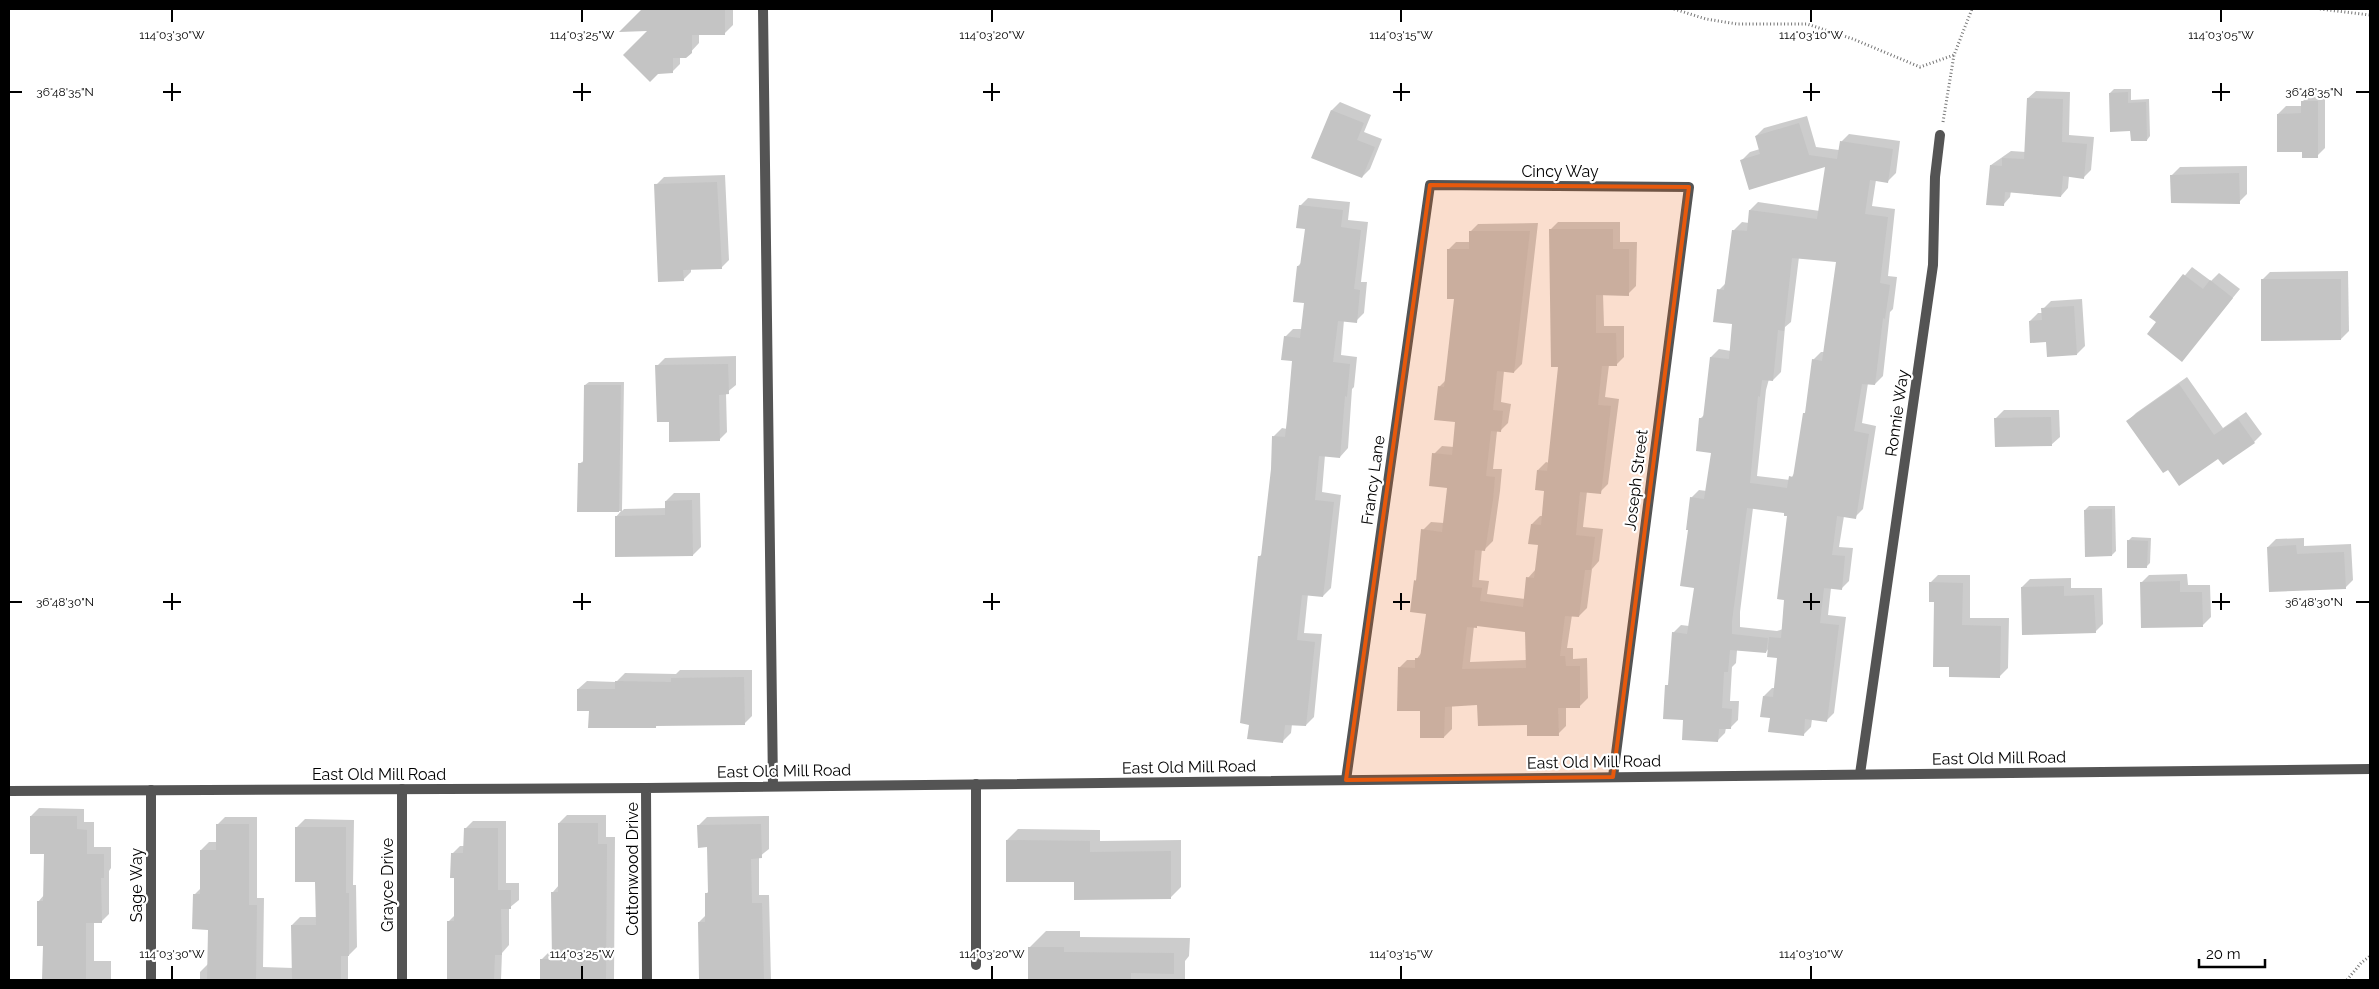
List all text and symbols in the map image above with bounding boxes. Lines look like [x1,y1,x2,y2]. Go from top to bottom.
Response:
text: 114°03'30"W [139,28,205,42]
text: 114°03'25"W [550,28,615,42]
text: 114°03'20"W [959,28,1025,42]
text: 114°03'15"W [1369,28,1433,42]
text: 114°03'10"W [1779,28,1844,42]
text: 114°03'05"W [2188,28,2254,42]
text: 36°48'35"N [36,85,94,99]
text: 36°48'35"N [2285,85,2343,99]
street label: Cincy Way [1521,162,1599,181]
street label: Ronnie Way [1881,368,1913,458]
street label: Joseph Street [1620,428,1652,532]
street label: Francy Lane [1357,434,1389,526]
text: 36°48'30"N [36,595,94,609]
text: 36°48'30"N [2285,595,2343,609]
street label: East Old Mill Road [1932,747,2066,769]
street label: East Old Mill Road [1527,751,1661,773]
street label: East Old Mill Road [1122,756,1256,778]
street label: East Old Mill Road [717,760,851,782]
street label: East Old Mill Road [312,765,446,784]
street label: Cottonwood Drive [623,802,642,936]
street label: Grayce Drive [378,838,397,932]
street label: Sage Way [127,848,146,922]
scale bar [2199,936,2265,968]
text: 20 m [2206,945,2241,963]
text: 114°03'30"W [139,947,205,961]
text: 114°03'25"W [550,947,615,961]
text: 114°03'20"W [959,947,1025,961]
text: 114°03'15"W [1369,947,1433,961]
text: 114°03'10"W [1779,947,1844,961]

